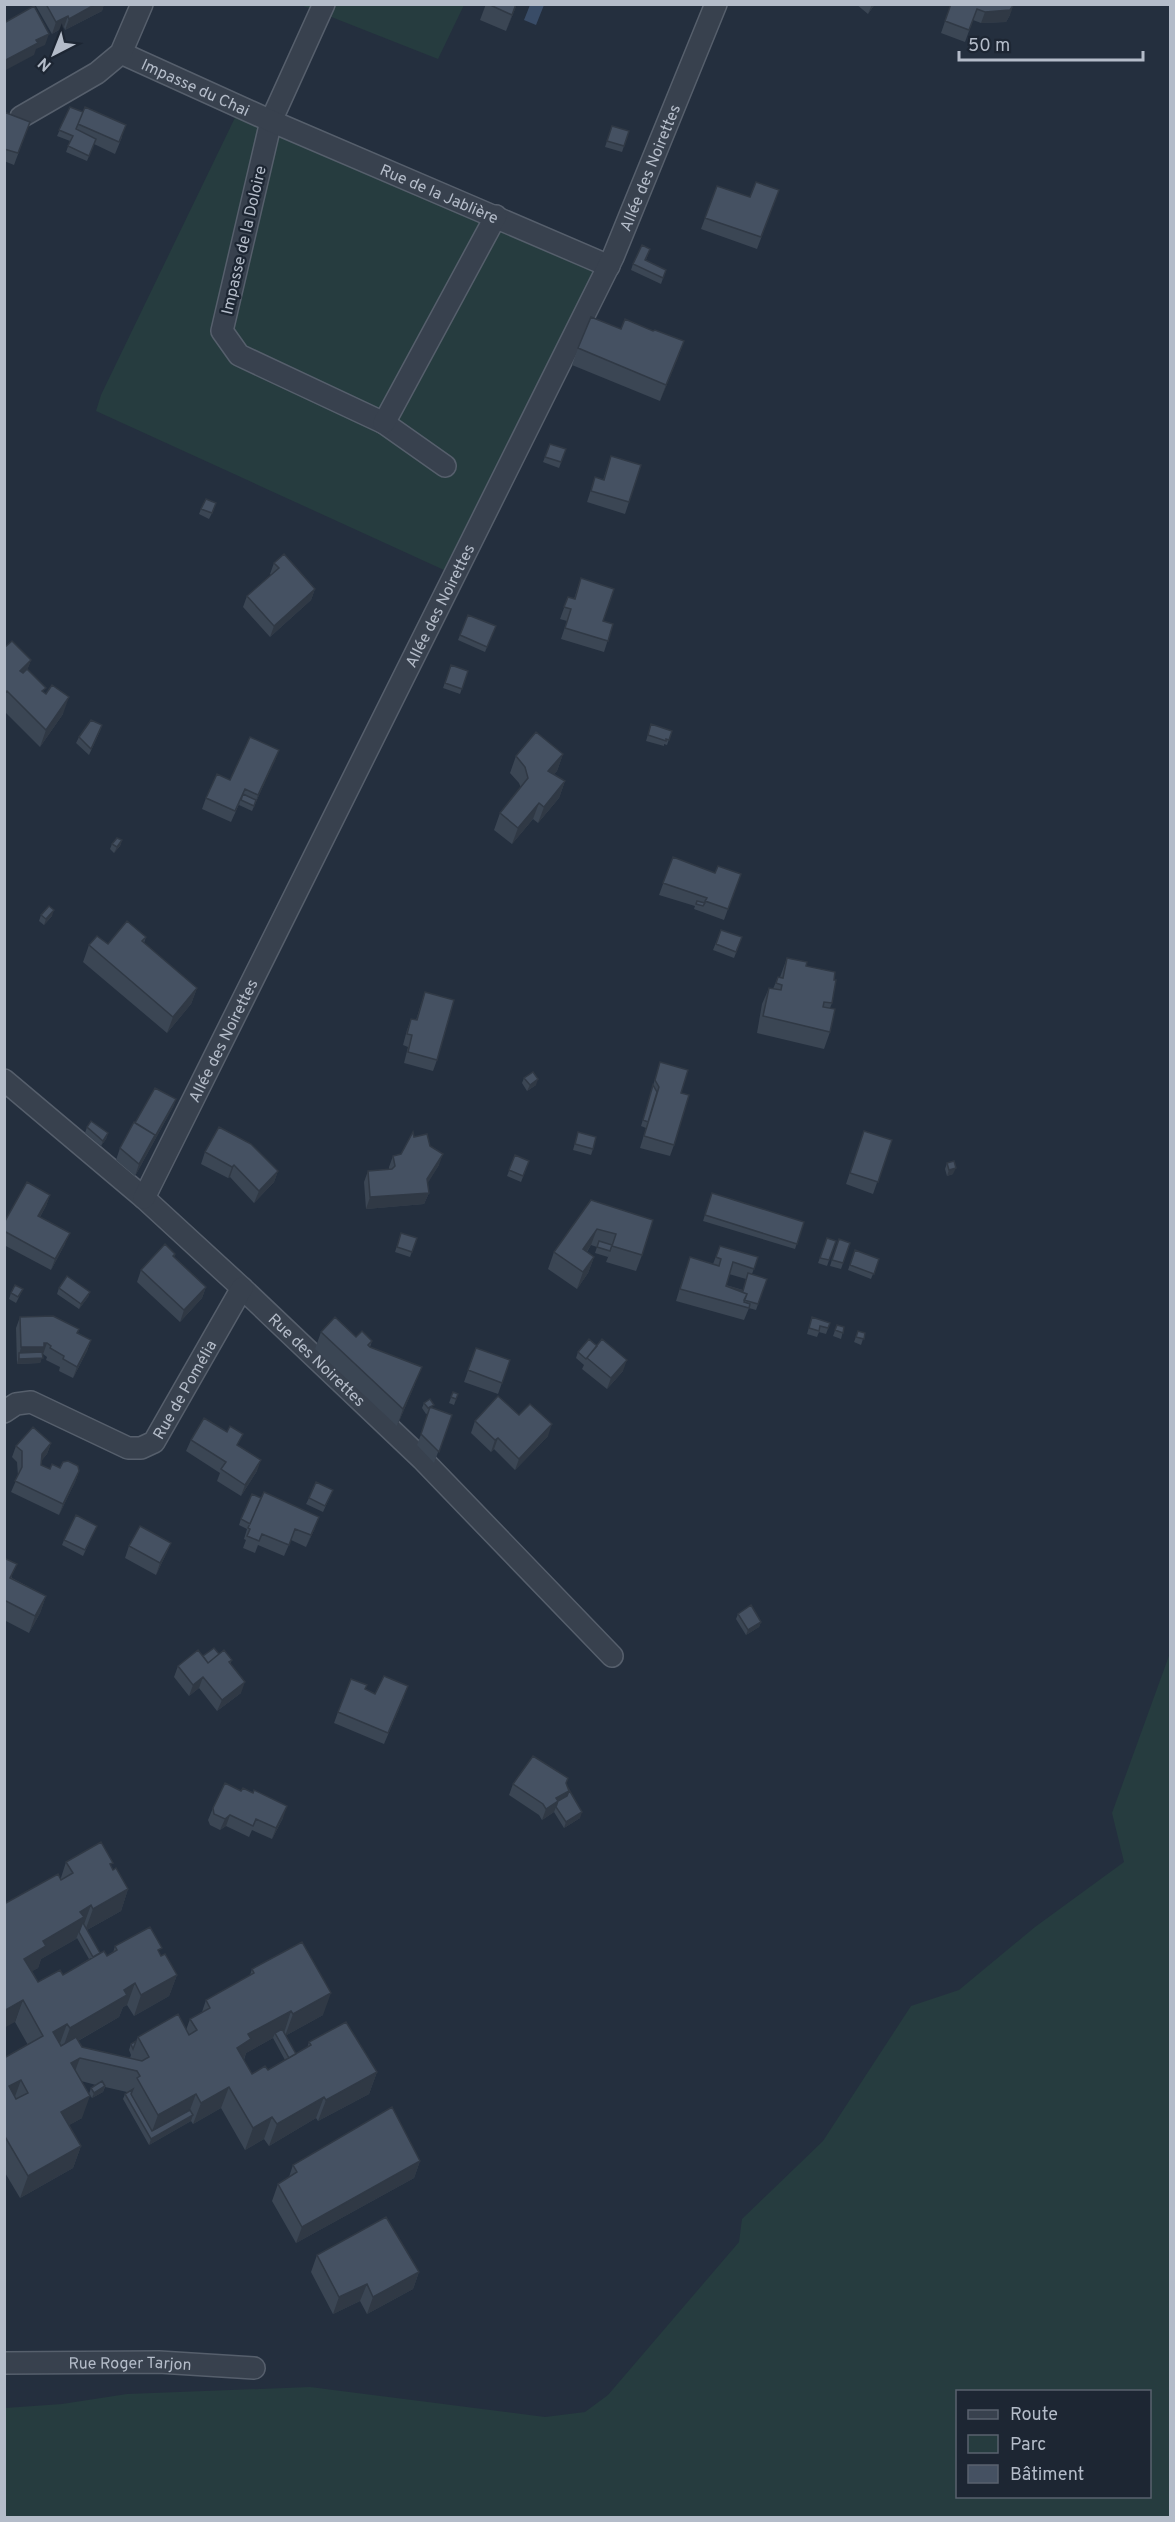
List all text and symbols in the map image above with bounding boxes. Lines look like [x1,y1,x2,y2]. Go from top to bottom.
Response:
north arrow [24,24,84,84]
scale bar [959,24,1144,62]
text: 50 m [968,35,1010,58]
text: N [34,52,56,75]
street label: Impasse du Chai [137,55,252,122]
street label: Allée des Noirettes [616,102,686,235]
street label: Rue de la Jablière [376,161,501,229]
street label: Impasse de la Doloire [218,164,272,317]
street label: Allée des Noirettes [402,541,480,671]
street label: Allée des Noirettes [185,976,263,1106]
street label: Rue des Noirettes [263,1310,369,1412]
street label: Rue de Pomélia [150,1337,222,1443]
street label: Rue Roger Tarjon [68,2354,192,2376]
legend [956,2390,1151,2498]
text: Route [1010,2404,1058,2427]
text: Parc [1010,2434,1046,2457]
text: Bâtiment [1010,2464,1084,2487]

